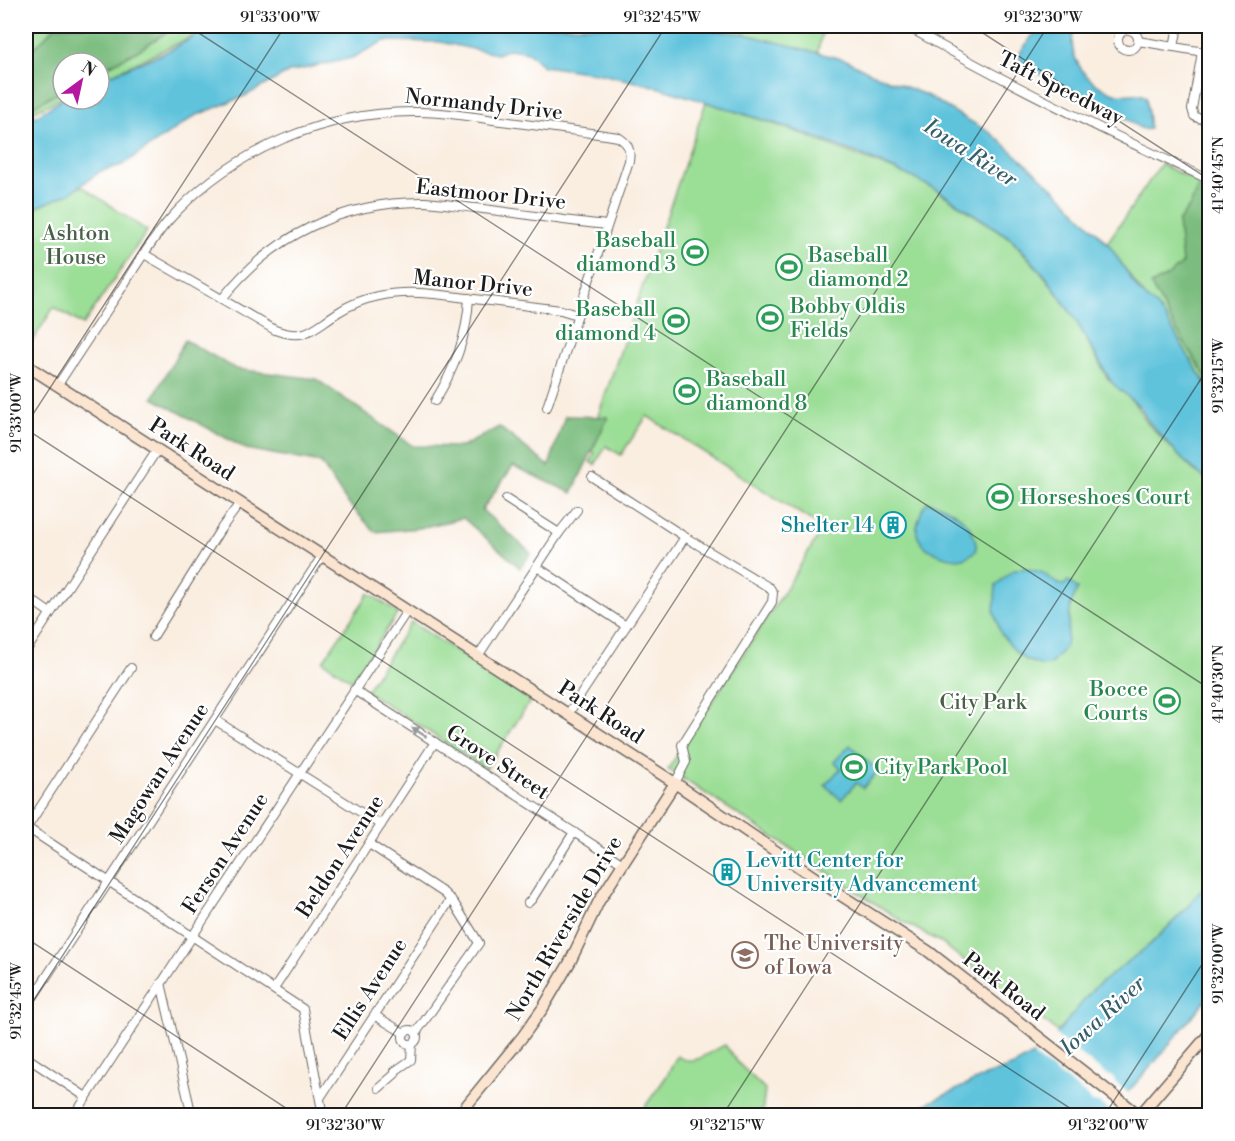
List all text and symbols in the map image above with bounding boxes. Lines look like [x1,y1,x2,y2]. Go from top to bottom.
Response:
text: 91°33'00"W [240,8,320,27]
text: 91°32'45"W [623,8,701,27]
text: 91°32'30"W [1004,8,1083,27]
street label: Taft Speedway [994,46,1128,132]
north arrow [51,51,111,111]
text: N [78,57,100,81]
street label: Normandy Drive [404,84,564,126]
water label: Iowa River [918,113,1023,194]
text: 41°40'45"N [1209,136,1228,214]
street label: Eastmoor Drive [415,174,567,216]
park label: Ashton House [41,221,110,271]
place label: Baseball diamond 3 [576,228,676,278]
sports icon: Baseball diamond 3 [680,237,710,267]
place label: Baseball diamond 2 [807,243,908,293]
sports icon: Baseball diamond 2 [774,252,804,282]
street label: Manor Drive [412,265,534,303]
place label: Bobby Oldis Fields [789,294,905,344]
place label: Baseball diamond 4 [555,297,656,347]
sports icon: Bobby Oldis Fields [755,303,785,333]
sports icon: Baseball diamond 4 [661,306,691,336]
text: 91°32'15"W [1209,338,1228,413]
place label: Baseball diamond 8 [705,367,807,417]
text: 91°33'00"W [7,373,26,453]
sports icon: Baseball diamond 8 [672,376,702,406]
street label: Park Road [144,413,239,487]
sports icon: Horseshoes Court [985,482,1015,512]
place label: Horseshoes Court [1020,485,1191,511]
building icon: Shelter 14 [878,510,908,540]
place label: Shelter 14 [781,513,874,539]
text: 41°40'30"N [1209,645,1228,723]
street label: Park Road [553,676,648,750]
place label: Bocce Courts [1084,677,1148,727]
sports icon: Bocce Courts [1152,686,1182,716]
park label: City Park [940,690,1027,716]
street label: Magowan Avenue [105,698,215,849]
street label: Grove Street [441,720,554,806]
one-way arrow [411,727,427,738]
sports icon: City Park Pool [839,752,869,782]
place label: City Park Pool [874,755,1008,781]
street label: Ferson Avenue [177,788,275,919]
street label: Beldon Avenue [291,790,390,924]
street label: North Riverside Drive [501,831,628,1026]
place label: Levitt Center for University Advancement [746,848,979,898]
building icon: Levitt Center for University Advancement [712,857,742,887]
text: 91°32'00"W [1209,924,1228,1004]
place label: The University of Iowa [764,931,904,981]
street label: Ellis Avenue [328,934,414,1046]
school or university icon: The University of Iowa [730,940,760,970]
street label: Park Road [957,947,1050,1027]
text: 91°32'45"W [7,962,26,1040]
water label: Iowa River [1054,970,1152,1062]
text: 91°32'30"W [306,1116,385,1135]
text: 91°32'15"W [690,1116,765,1135]
text: 91°32'00"W [1068,1116,1148,1135]

